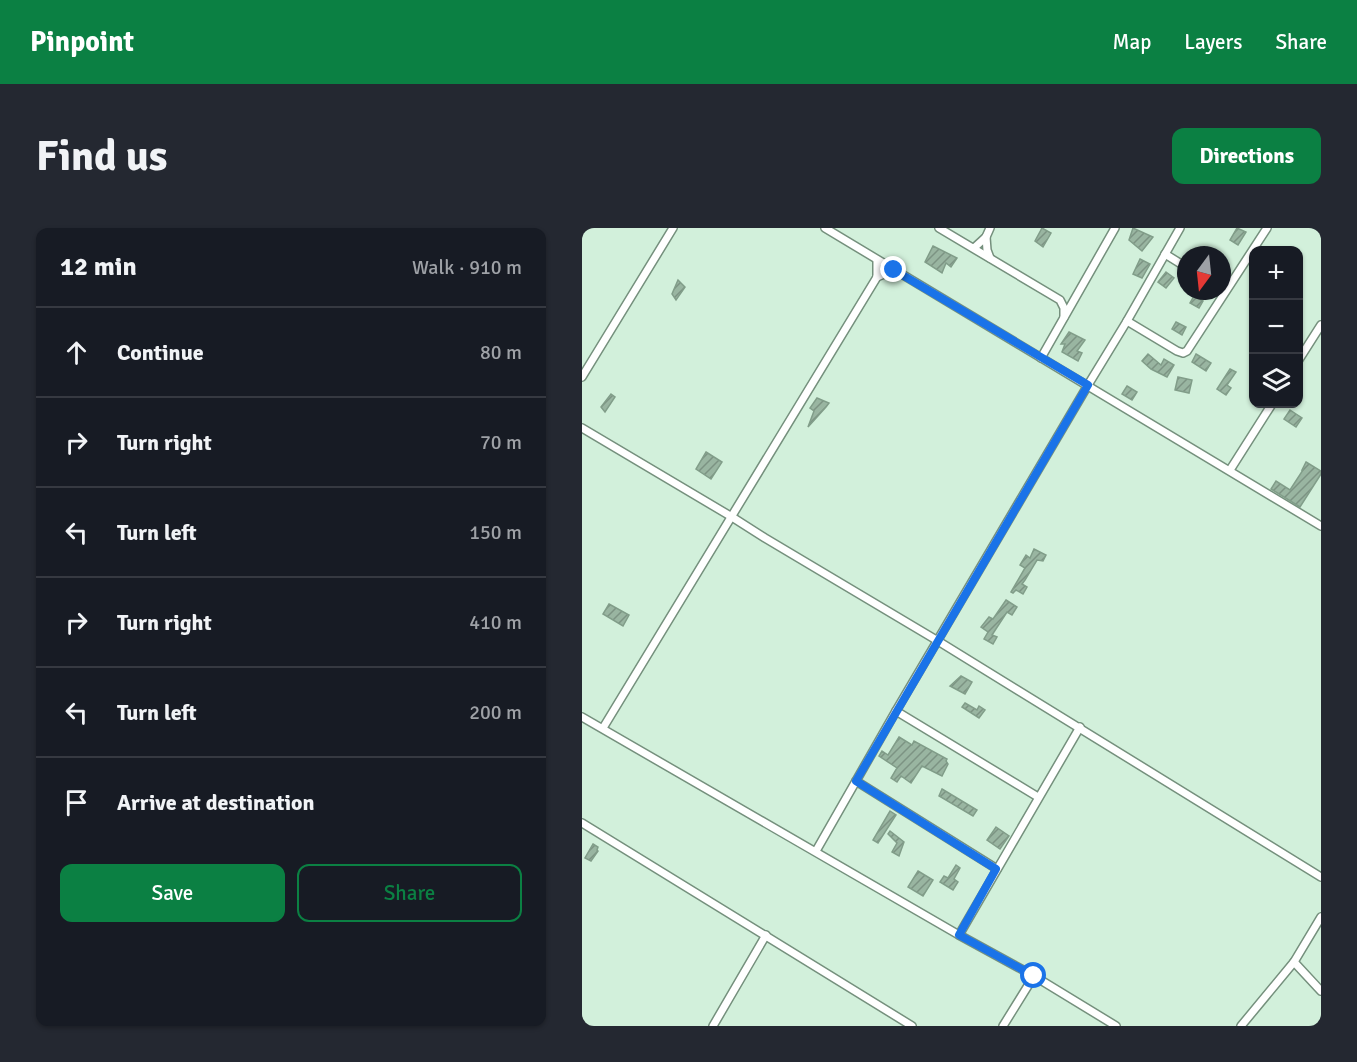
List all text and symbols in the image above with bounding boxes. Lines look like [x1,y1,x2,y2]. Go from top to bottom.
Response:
text: Pinpoint [30,25,134,59]
text: Map [1113,29,1151,55]
text: Layers [1184,29,1242,55]
text: Share [1275,29,1327,55]
button: Directions [1172,128,1321,184]
text: Find us [36,131,167,182]
north arrow [1177,246,1231,300]
map controls [1249,246,1303,408]
button: + [1249,246,1303,300]
text: 12 min [60,251,137,283]
text: Walk · 910 m [412,255,522,280]
route end [880,256,906,282]
button: − [1249,300,1303,354]
icon: ahead [60,336,93,369]
text: Continue [117,339,204,366]
text: 80 m [480,340,522,365]
button: layers [1249,354,1303,408]
icon: right [60,426,93,459]
text: Turn right [117,429,212,456]
text: 70 m [480,430,522,455]
icon: left [60,516,93,549]
text: Turn left [117,519,197,546]
text: 150 m [469,520,522,545]
icon: right [60,606,93,639]
text: Turn right [117,609,212,636]
text: 410 m [469,610,522,635]
icon: left [60,696,93,729]
text: Turn left [117,699,197,726]
text: 200 m [469,700,522,725]
icon: arrive [60,786,93,819]
text: Arrive at destination [117,789,314,816]
button: Save [60,864,285,922]
button: Share [297,864,522,922]
route start [1020,962,1046,988]

